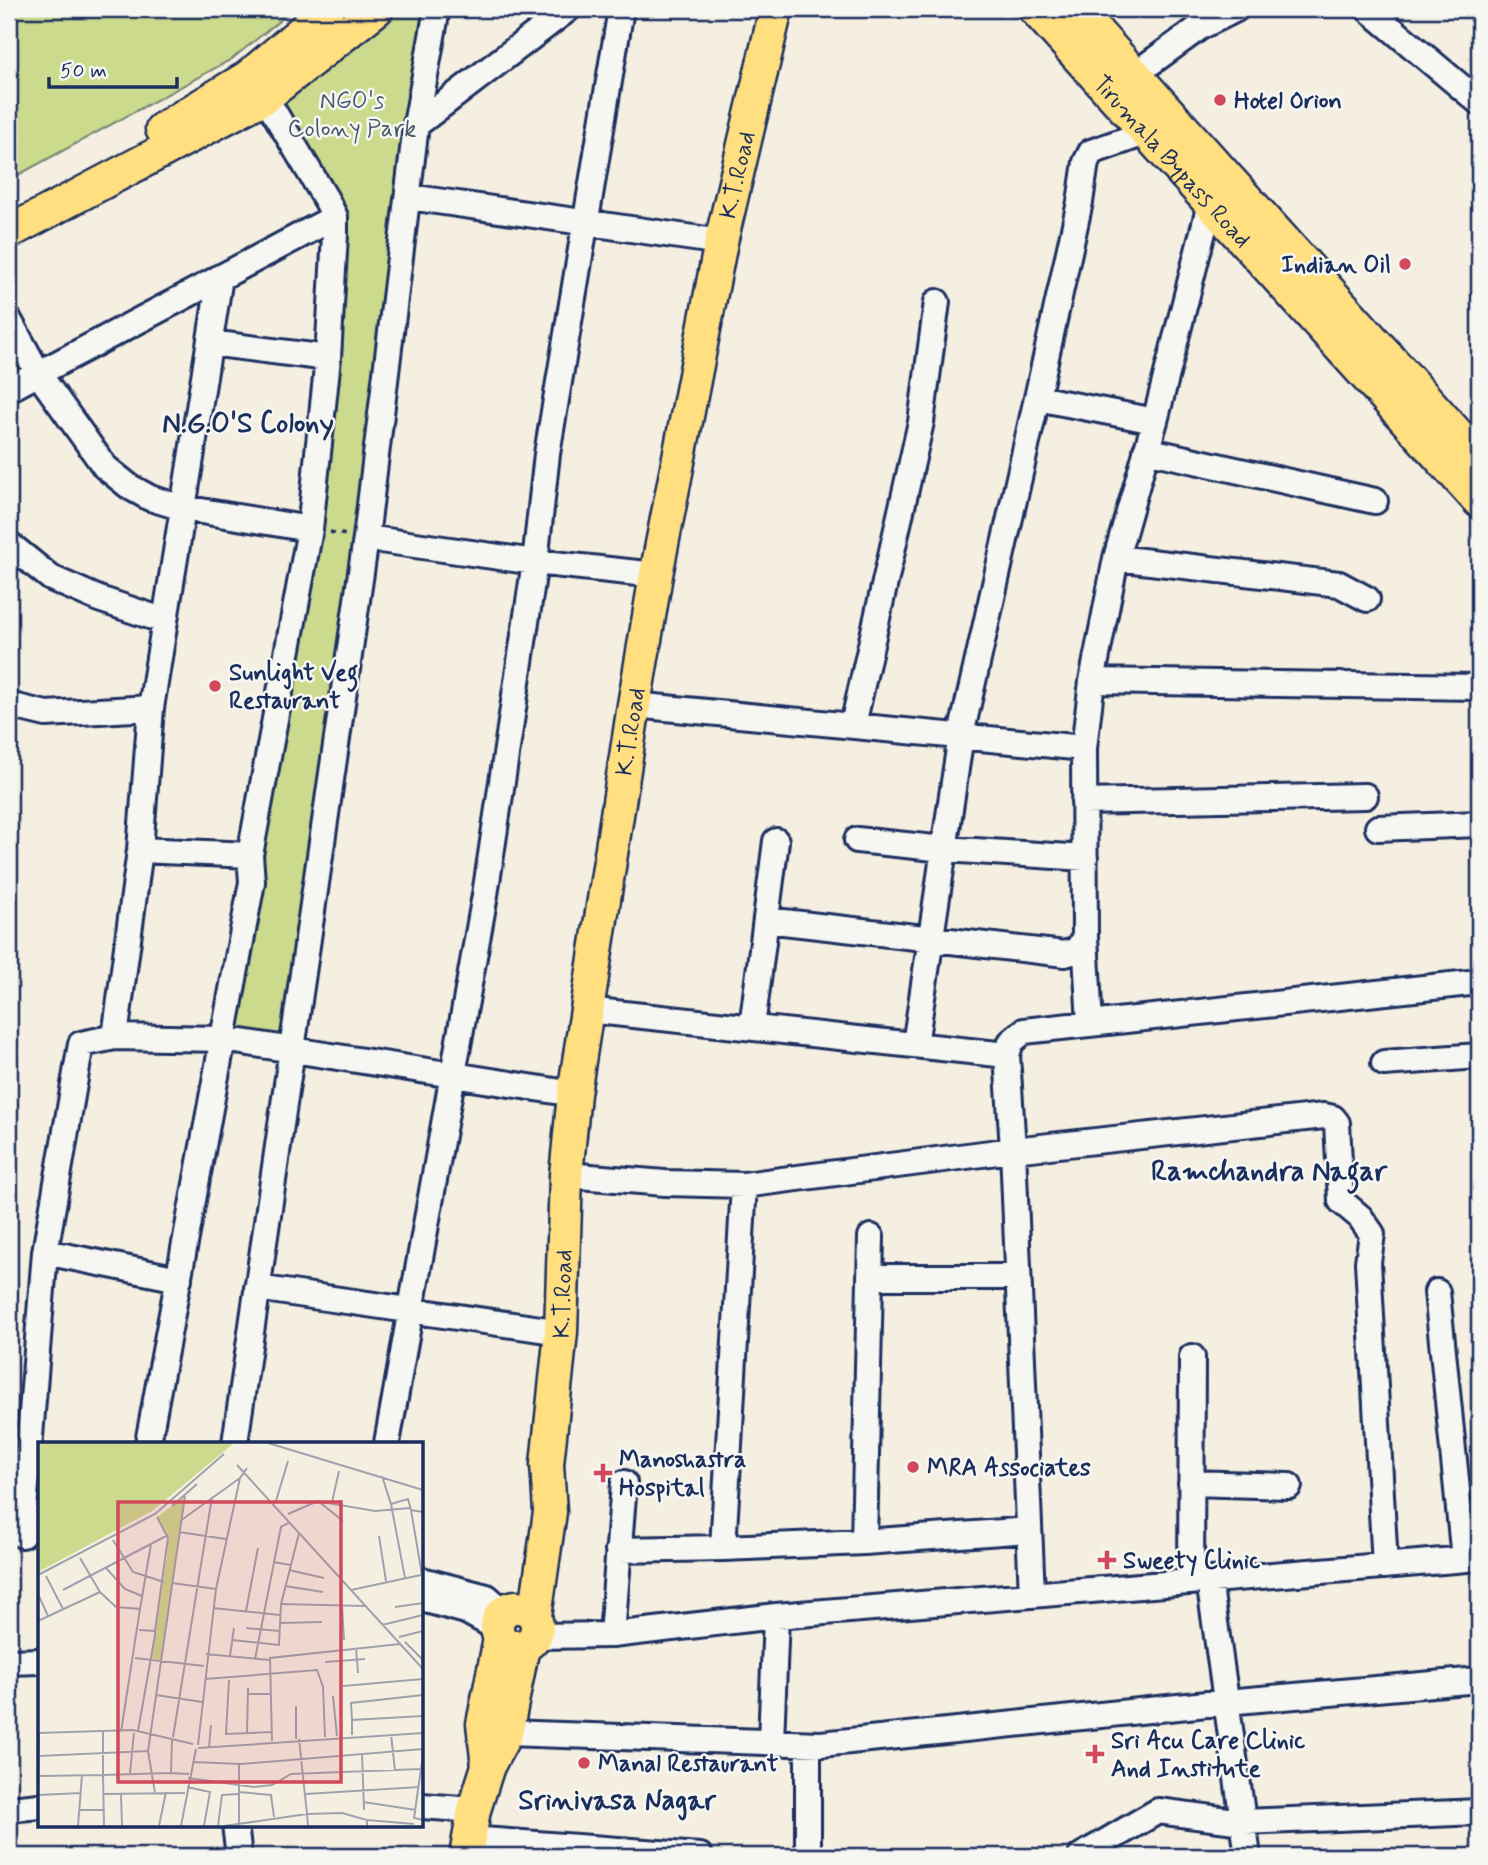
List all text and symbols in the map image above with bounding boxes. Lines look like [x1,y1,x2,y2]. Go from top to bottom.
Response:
scale bar [49,46,177,90]
text: 50 m [60,57,107,85]
street label: Tirumala Bypass Road [1085,69,1257,255]
park label: NGO's Colony Park [288,86,416,145]
place label: Hotel Orion [1234,86,1342,117]
marker: Hotel Orion [1212,92,1228,108]
street label: K.T.Road [713,128,764,222]
place label: Indian Oil [1281,250,1391,281]
marker: Indian Oil [1397,256,1413,272]
district label: N.G.O'S Colony [162,406,334,443]
place label: Sunlight Veg Restaurant [229,658,358,717]
marker: Sunlight Veg Restaurant [207,678,223,694]
street label: K.T.Road [609,685,654,778]
district label: Ramchandra Nagar [1151,1154,1388,1194]
street label: K.T.Road [547,1249,581,1339]
inset map [38,1442,424,1826]
place label: Manoshastra Hospital [619,1445,746,1504]
place label: MRA Associates [927,1453,1091,1484]
marker: MRA Associates [905,1459,921,1475]
marker: Manoshastra Hospital [593,1463,613,1483]
place label: Sweety Clinic [1123,1546,1260,1577]
marker: Sweety Clinic [1097,1550,1117,1570]
place label: Sri Acu Care Clinic And Institute [1111,1726,1305,1785]
marker: Sri Acu Care Clinic And Institute [1085,1744,1105,1764]
place label: Manal Restaurant [598,1749,779,1780]
marker: Manal Restaurant [576,1755,592,1771]
district label: Srinivasa Nagar [518,1783,717,1821]

